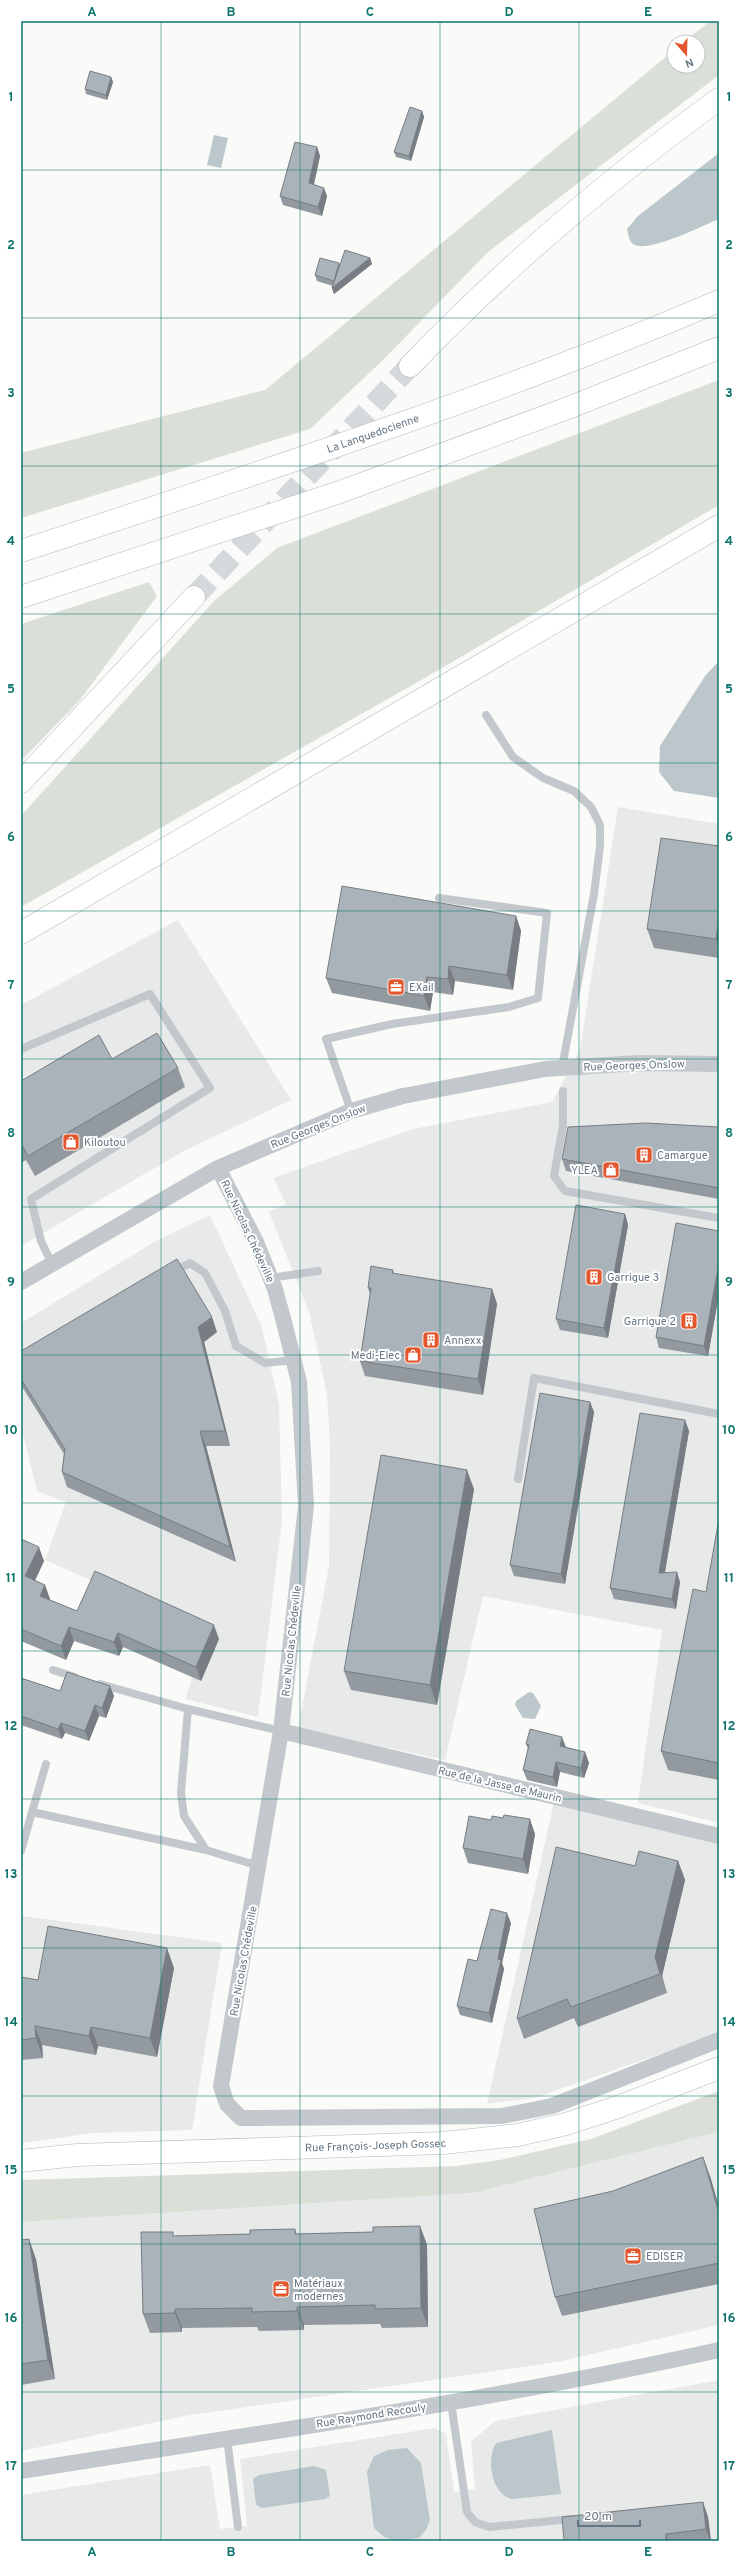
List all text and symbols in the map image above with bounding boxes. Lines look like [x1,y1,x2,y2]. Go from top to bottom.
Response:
text: A [87,5,97,21]
text: B [227,5,236,21]
text: C [366,5,374,21]
text: D [504,5,514,21]
text: E [644,5,652,21]
north arrow [666,34,706,74]
text: N [683,55,695,70]
text: 1 [8,90,14,106]
text: 1 [726,90,732,106]
text: 2 [7,238,15,254]
text: 2 [725,238,733,254]
text: 3 [7,386,15,402]
text: 3 [725,386,733,402]
street label: La Languedocienne [325,412,421,457]
text: 4 [7,534,15,550]
text: 4 [725,534,733,550]
text: 5 [7,682,15,698]
text: 5 [725,682,733,698]
text: 6 [7,830,15,846]
text: 6 [725,830,733,846]
office icon: EXail [386,977,406,997]
text: 7 [8,978,15,994]
text: 7 [726,978,733,994]
place label: EXail [409,981,434,995]
street label: Rue Georges Onslow [583,1057,685,1075]
street label: Rue Georges Onslow [269,1101,368,1152]
text: 8 [7,1126,15,1142]
text: 8 [725,1126,733,1142]
shop icon: Kiloutou [61,1132,81,1152]
place label: Kiloutou [84,1136,126,1150]
building icon: Camargue [634,1145,654,1165]
place label: Camargue [657,1149,708,1163]
shop icon: YLEA [601,1160,621,1180]
place label: YLEA [571,1164,598,1178]
street label: Rue Nicolas Chédeville [217,1178,277,1285]
building icon: Garrigue 3 [584,1267,604,1287]
place label: Garrigue 3 [607,1271,659,1285]
text: 9 [7,1275,15,1291]
text: 9 [725,1275,733,1291]
building icon: Garrigue 2 [679,1311,699,1331]
place label: Garrigue 2 [624,1315,676,1329]
building icon: Annexx [421,1330,441,1350]
place label: Annexx [444,1334,482,1348]
shop icon: Medi-Elec [403,1345,423,1365]
place label: Medi-Elec [351,1349,400,1363]
text: 10 [4,1423,18,1439]
text: 10 [722,1423,736,1439]
text: 11 [6,1571,16,1587]
text: 11 [724,1571,734,1587]
street label: Rue Nicolas Chédeville [279,1585,305,1697]
text: 12 [4,1719,18,1735]
text: 12 [722,1719,736,1735]
street label: Rue de la Jasse de Maurin [436,1764,563,1806]
text: 13 [5,1867,18,1883]
text: 13 [723,1867,736,1883]
street label: Rue Nicolas Chédeville [227,1905,261,2017]
text: 14 [4,2015,18,2031]
text: 14 [722,2015,736,2031]
street label: Rue François-Joseph Gossec [305,2137,447,2156]
text: 15 [4,2163,18,2179]
text: 15 [722,2163,736,2179]
office icon: EDISER [623,2246,643,2266]
place label: EDISER [646,2250,684,2264]
place label: Matériaux modernes [294,2277,344,2304]
office icon: Matériaux modernes [271,2279,291,2299]
text: 16 [4,2311,18,2327]
text: 16 [722,2311,736,2327]
street label: Rue Raymond Recouly [315,2400,427,2432]
text: 17 [5,2459,17,2475]
text: 17 [723,2459,735,2475]
scale bar [578,2502,640,2528]
text: 20 m [584,2509,612,2525]
text: A [87,2545,97,2561]
text: B [227,2545,236,2561]
text: C [366,2545,374,2561]
text: D [504,2545,514,2561]
text: E [644,2545,652,2561]

